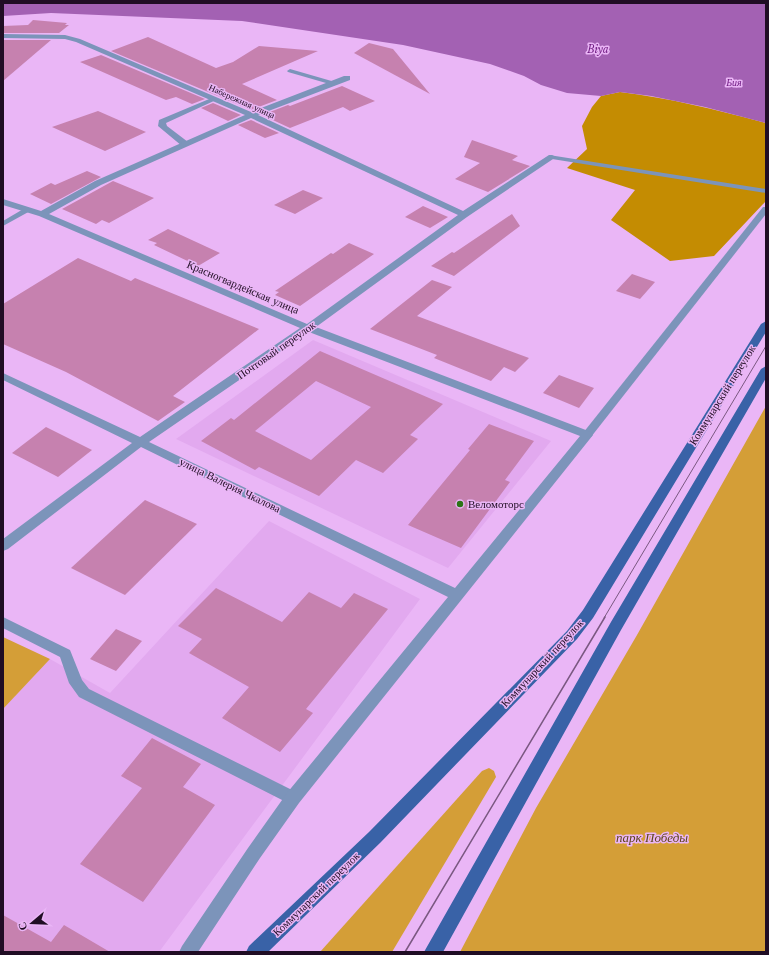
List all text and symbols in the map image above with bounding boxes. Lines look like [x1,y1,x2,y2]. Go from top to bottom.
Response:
water label: Biya [586,43,609,56]
water label: Бия [725,76,742,89]
street label: Набережная улица [207,81,277,121]
street label: Красногвардейская улица [185,257,301,317]
street label: Почтовый переулок [234,317,319,382]
street label: Коммунарский переулок [686,342,759,448]
street label: улица Валерия Чкалова [177,454,283,516]
place label: Веломоторс [468,497,524,511]
marker: Веломоторс [455,499,465,509]
street label: Коммунарский переулок [498,616,587,710]
park label: парк Победы [616,829,688,846]
street label: Коммунарский переулок [270,849,363,939]
north arrow [12,903,52,943]
text: С [15,920,30,932]

